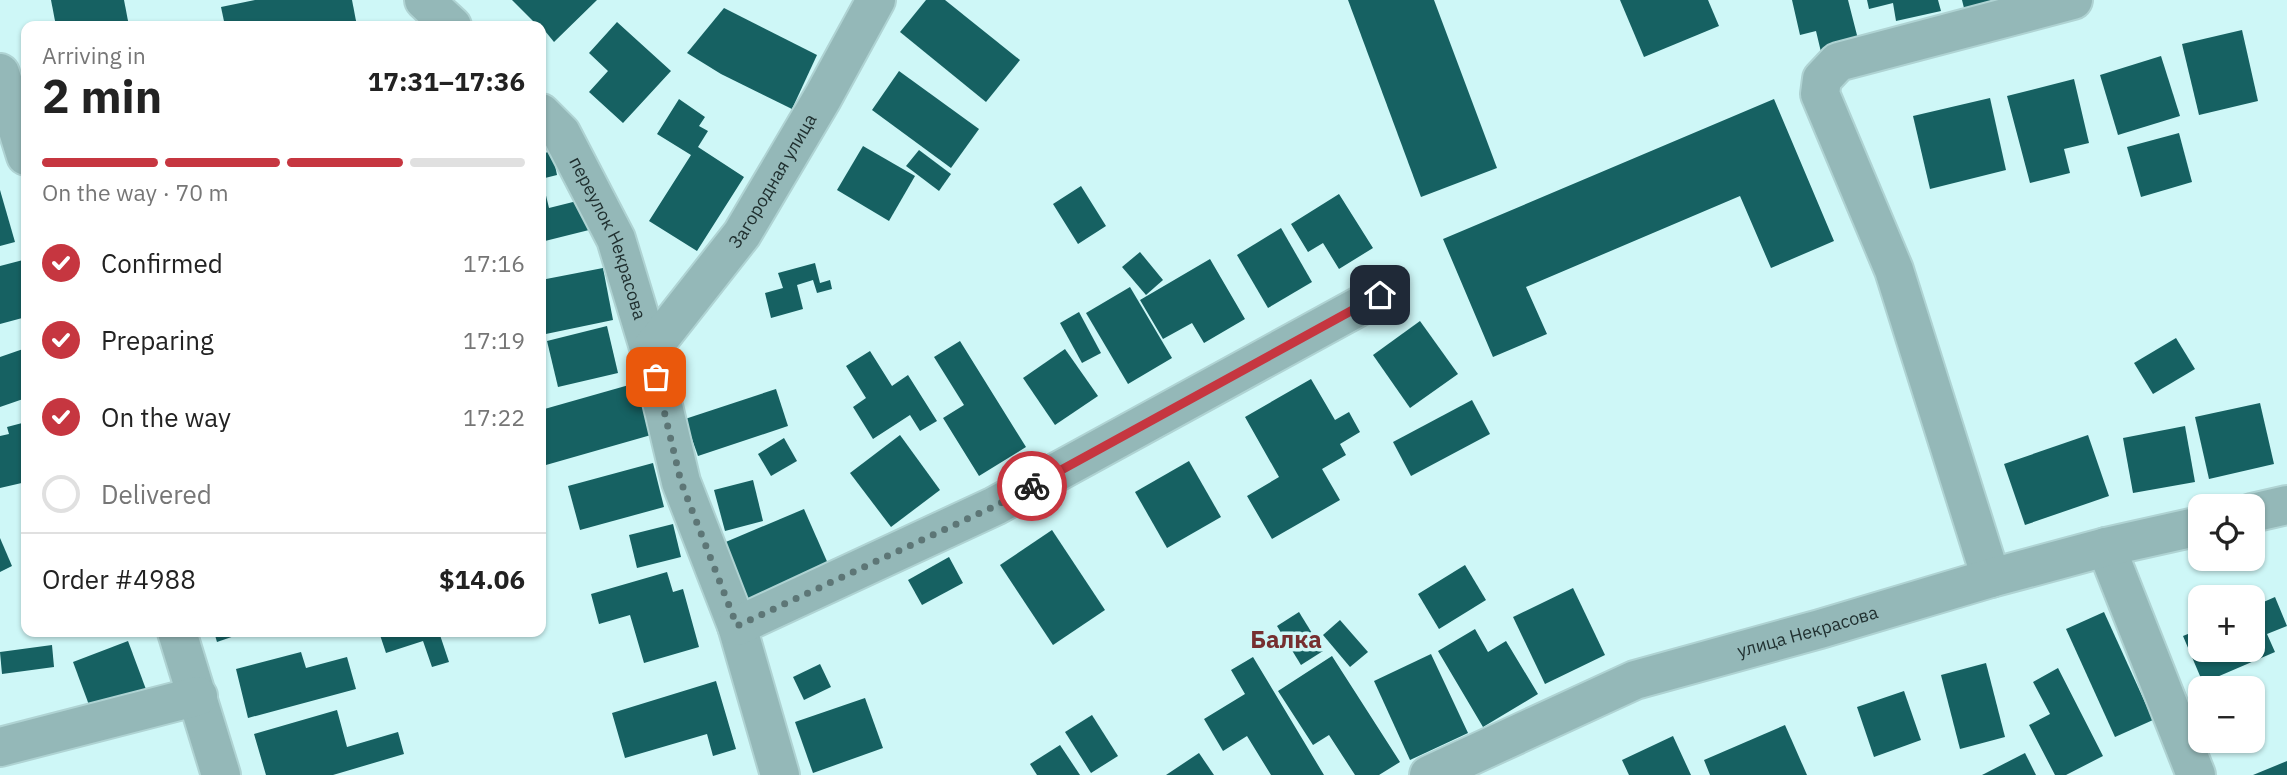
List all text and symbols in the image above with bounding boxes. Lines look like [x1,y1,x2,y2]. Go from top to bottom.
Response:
text: Arriving in [42,40,146,70]
text: 17:31–17:36 [368,64,525,98]
text: 2 min [42,66,162,126]
street label: Загородная улица [723,109,822,253]
street label: переулок Некрасова [564,153,652,323]
text: On the way · 70 m [42,177,229,207]
icon: check [42,244,80,282]
text: Confirmed [101,246,223,280]
text: 17:16 [463,248,525,278]
pin [1350,265,1410,325]
icon: home [1361,276,1399,314]
icon: check [42,321,80,359]
text: Preparing [101,323,214,357]
text: 17:19 [463,325,525,355]
pin [626,347,686,407]
icon: bag [637,358,675,396]
icon: check [42,398,80,436]
text: On the way [101,400,231,434]
text: 17:22 [463,402,525,432]
courier [997,451,1067,521]
icon: bike [1013,467,1051,505]
text: Delivered [101,477,212,511]
map controls [2188,494,2265,753]
button: locate [2188,494,2265,571]
text: Order #4988 [42,562,196,596]
text: $14.06 [439,562,525,596]
button: + [2188,585,2265,662]
street label: улица Некрасова [1734,600,1881,662]
district label: Балка [1250,623,1322,655]
button: − [2188,676,2265,753]

